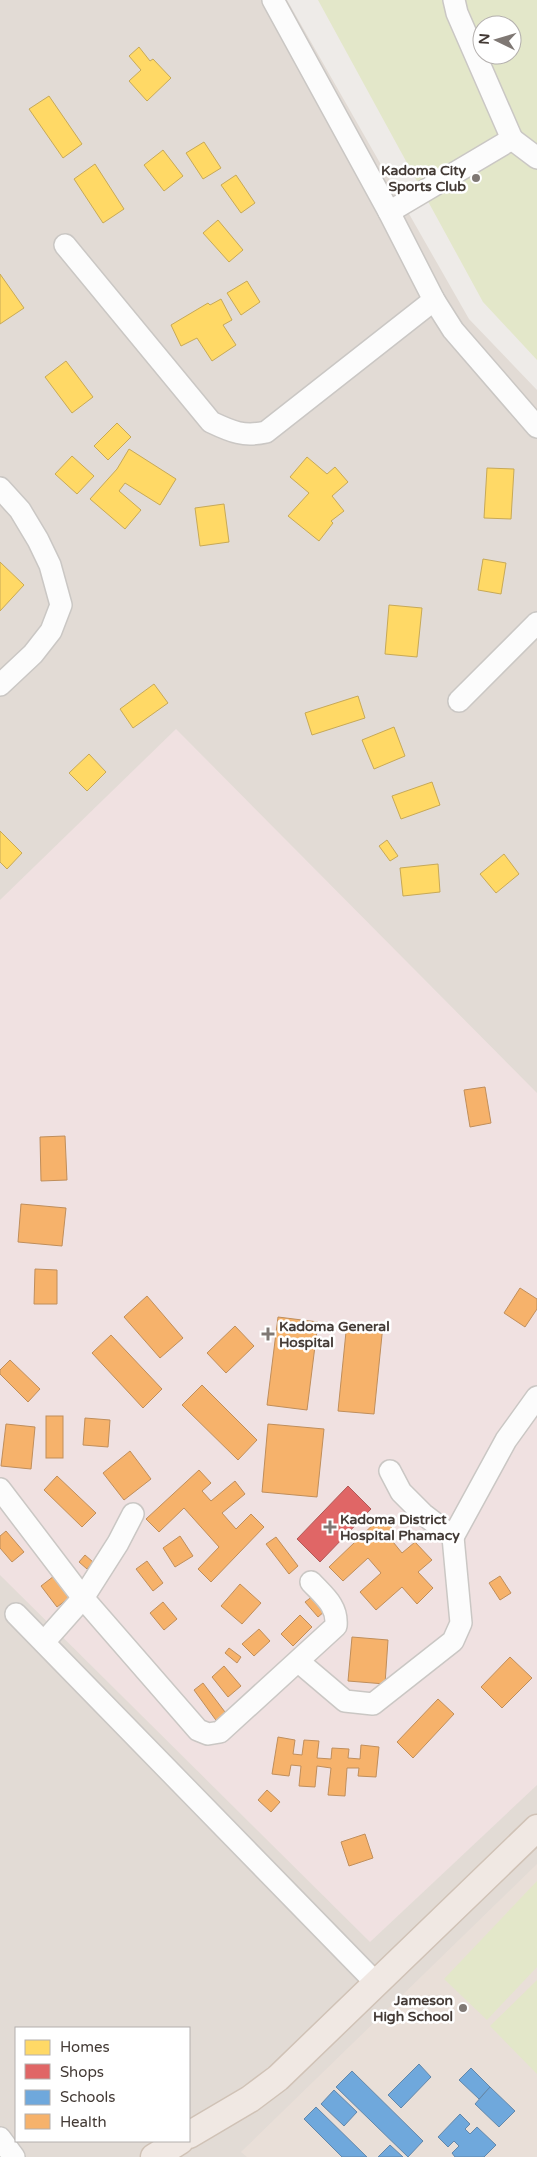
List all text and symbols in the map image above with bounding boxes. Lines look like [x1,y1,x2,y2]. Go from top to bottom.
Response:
north arrow [472,15,522,65]
text: N [476,33,494,45]
place label: Kadoma City Sports Club [381,162,466,195]
marker: Kadoma City Sports Club [470,172,482,184]
place label: Kadoma General Hospital [279,1318,390,1351]
marker: Kadoma General Hospital [261,1327,275,1341]
place label: Kadoma District Hospital Phamacy [340,1511,460,1544]
marker: Kadoma District Hospital Phamacy [324,1521,336,1533]
place label: Jameson High School [373,1992,453,2025]
marker: Jameson High School [457,2002,469,2014]
legend [15,2027,190,2142]
text: Homes [60,2038,110,2056]
text: Shops [60,2063,104,2081]
text: Schools [60,2088,116,2106]
text: Health [60,2113,107,2131]

